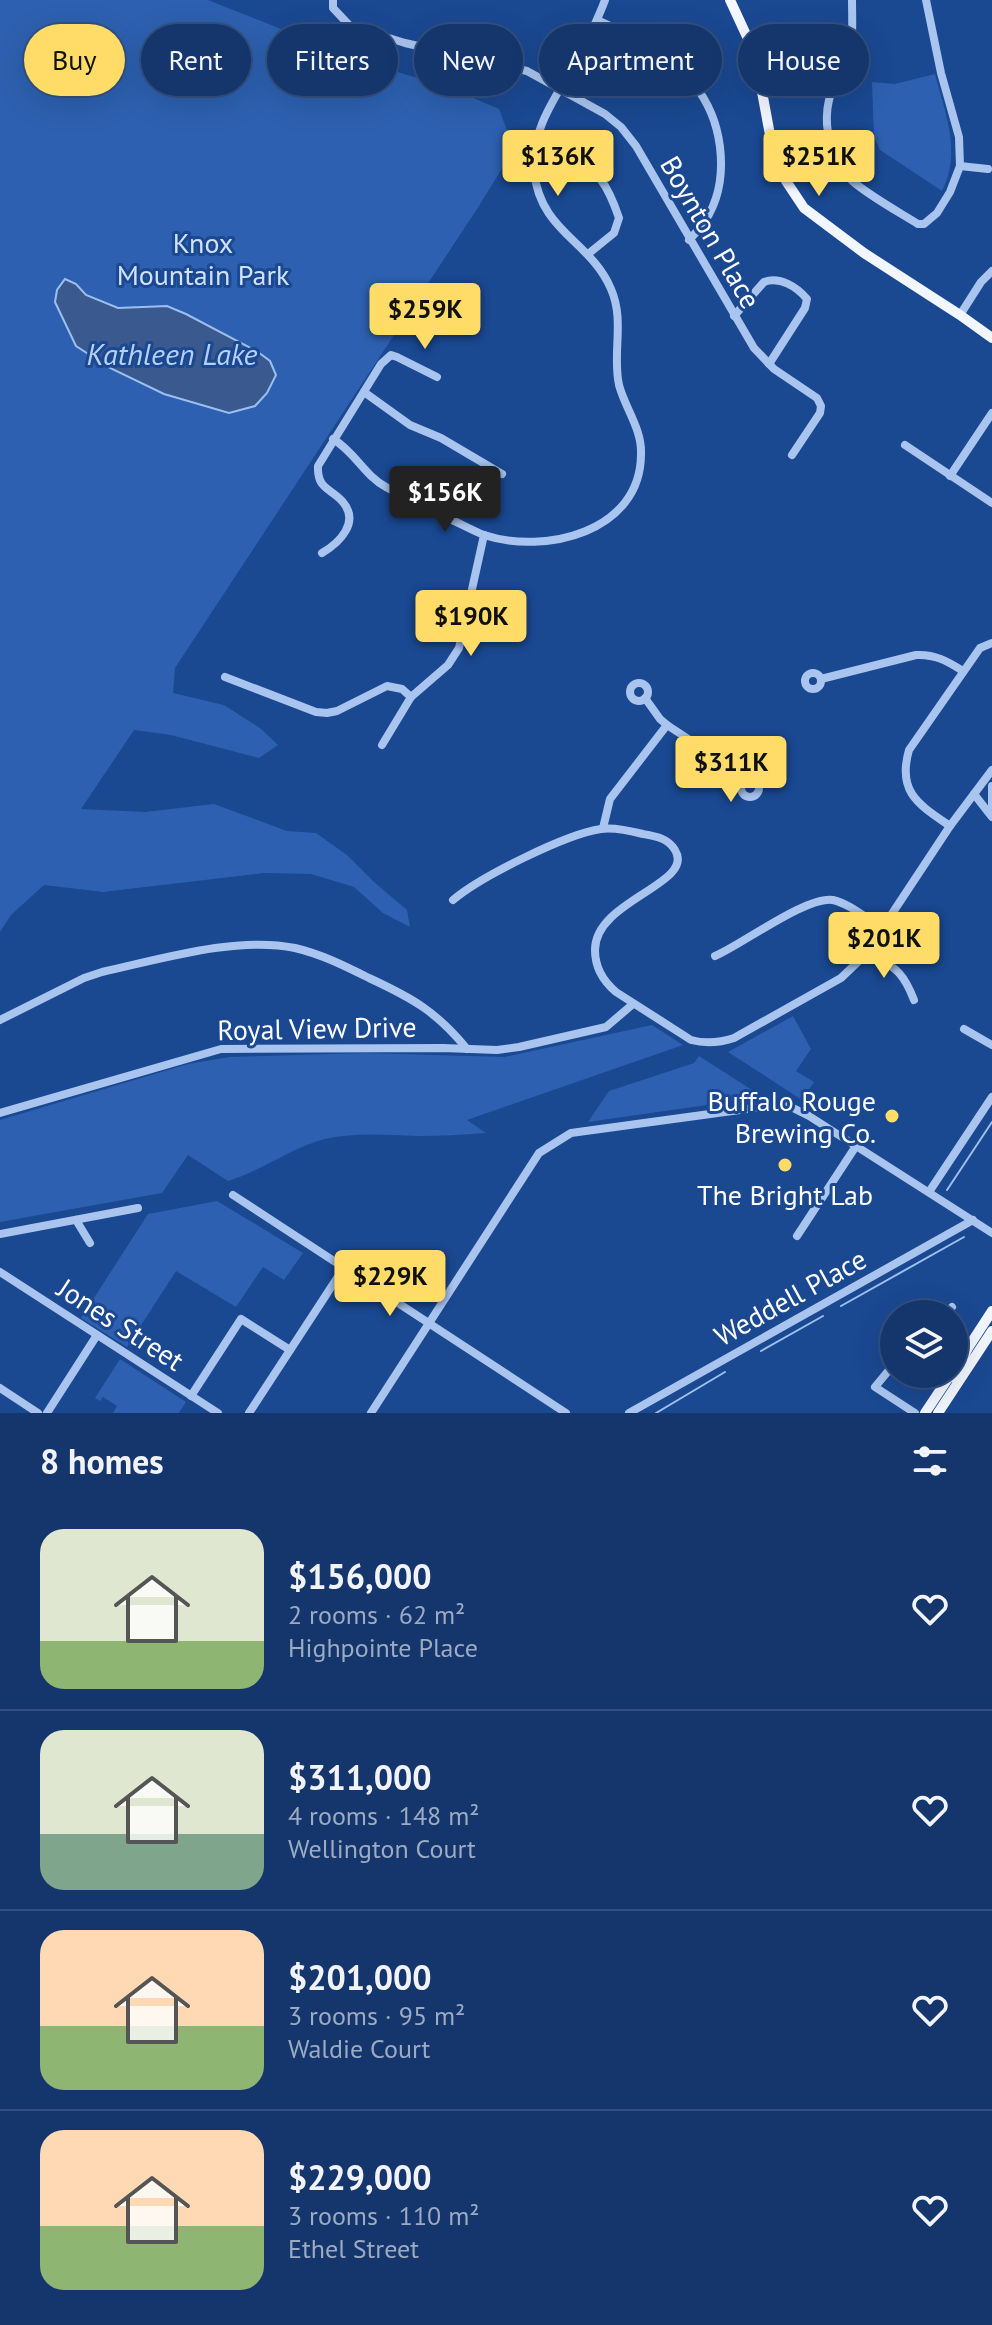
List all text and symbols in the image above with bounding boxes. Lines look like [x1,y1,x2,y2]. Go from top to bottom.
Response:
chip: Buy [24,24,125,96]
chip: Rent [141,24,251,96]
chip: Filters [267,24,398,96]
chip: New [414,24,523,96]
chip: Apartment [539,24,722,96]
chip: House [738,24,869,96]
pin: $136K [502,130,614,198]
pin: $251K [763,130,875,198]
text: $136K [520,139,596,172]
text: $251K [781,139,857,172]
street label: Boynton Place [652,149,770,315]
park label: Knox Mountain Park [117,224,290,293]
pin: $259K [369,283,481,351]
text: $259K [387,292,463,325]
water label: Kathleen Lake [87,334,258,373]
pin: $156K [389,466,501,534]
text: $156K [407,475,483,508]
pin: $190K [415,590,527,658]
text: $190K [433,599,509,632]
pin: $311K [675,736,787,804]
text: $311K [693,745,769,778]
pin: $201K [828,912,940,980]
text: $201K [846,921,922,954]
street label: Royal View Drive [217,1008,417,1048]
place label: Buffalo Rouge Brewing Co. [707,1082,876,1151]
marker: Buffalo Rouge Brewing Co. [883,1107,901,1125]
marker: The Bright Lab [776,1156,794,1174]
place label: The Bright Lab [697,1176,873,1213]
street label: Weddell Place [707,1240,873,1354]
pin: $229K [334,1250,446,1318]
text: $229K [352,1259,428,1292]
street label: Jones Street [50,1269,192,1379]
map controls [880,1300,968,1388]
button: layers [880,1300,968,1388]
text: 8 homes [40,1439,164,1483]
icon: filters [908,1439,952,1483]
text: $156,000 [288,1554,432,1598]
icon: home [104,1561,200,1657]
icon: heart [908,1587,952,1631]
text: 2 rooms · 62 m² [288,1598,465,1631]
text: Highpointe Place [288,1631,478,1664]
text: $311,000 [288,1755,432,1799]
icon: home [104,1762,200,1858]
icon: heart [908,1788,952,1832]
text: 4 rooms · 148 m² [288,1799,480,1832]
text: Wellington Court [288,1832,476,1865]
text: $201,000 [288,1955,432,1999]
icon: home [104,1962,200,2058]
icon: heart [908,1988,952,2032]
text: 3 rooms · 95 m² [288,1999,465,2032]
text: Waldie Court [288,2032,430,2065]
text: $229,000 [288,2155,432,2199]
icon: home [104,2162,200,2258]
icon: heart [908,2188,952,2232]
text: 3 rooms · 110 m² [288,2199,480,2232]
text: Ethel Street [288,2232,419,2265]

